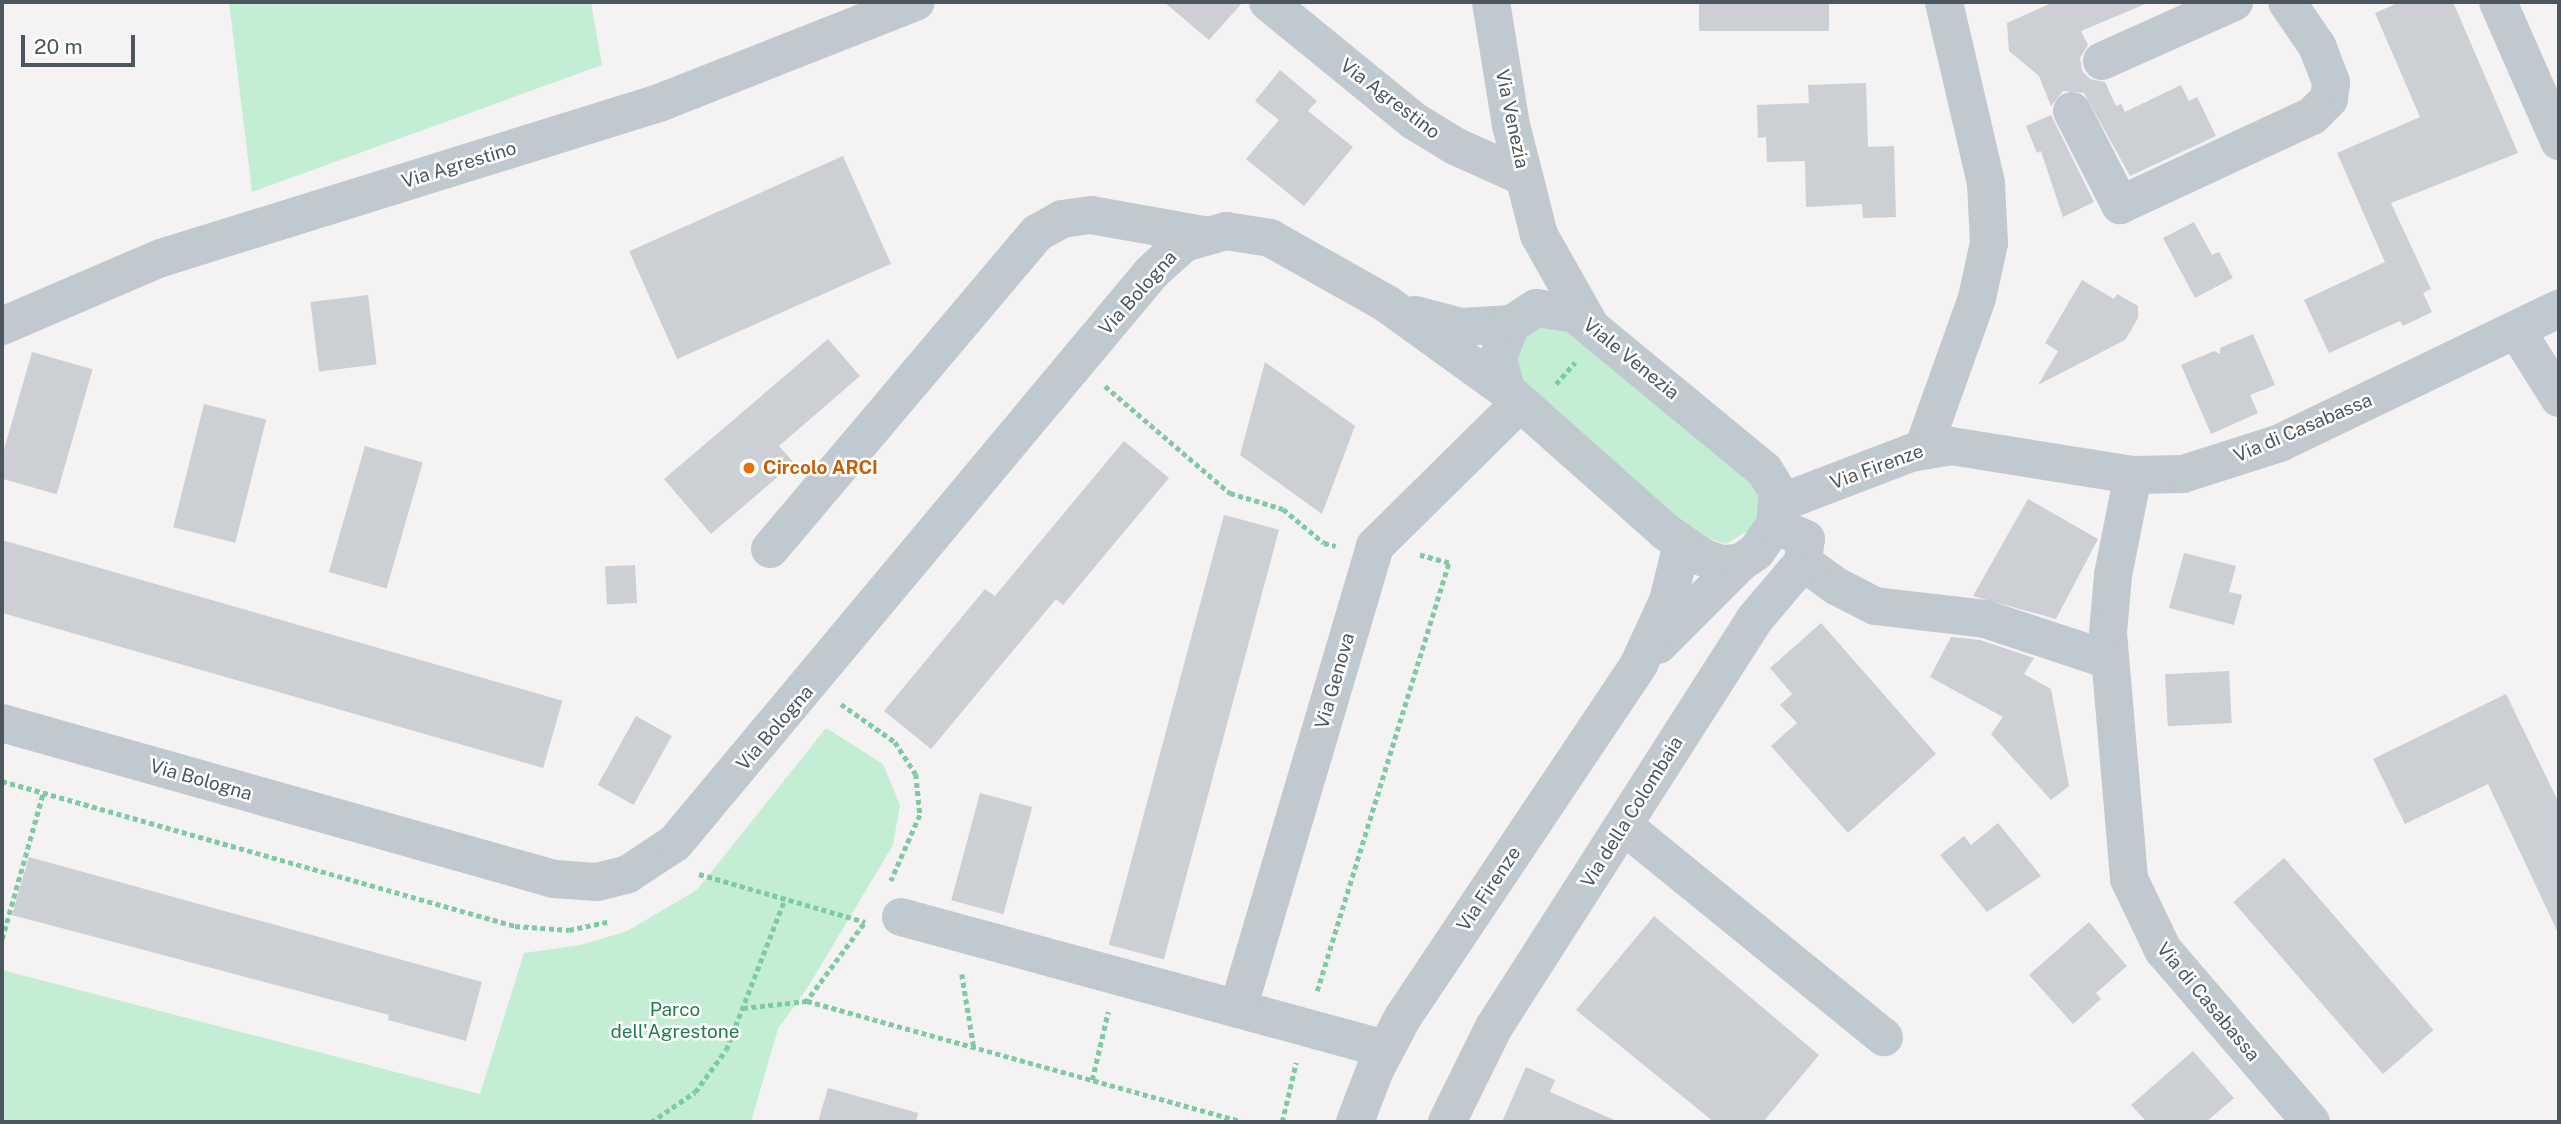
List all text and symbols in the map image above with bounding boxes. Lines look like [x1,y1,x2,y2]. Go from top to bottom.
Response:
scale bar [24,21,138,65]
text: 20 m [34,34,83,59]
street label: Via Agrestino [1336,54,1444,144]
street label: Via Venezia [1490,67,1534,171]
street label: Via Agrestino [399,137,519,193]
street label: Via Bologna [1094,246,1182,340]
street label: Viale Venezia [1578,313,1684,405]
street label: Via di Casabassa [2230,389,2376,467]
street label: Via Firenze [1827,440,1927,494]
place label: Circolo ARCI [763,457,878,479]
marker: Circolo ARCI [741,460,757,476]
street label: Via Genova [1310,630,1360,732]
street label: Via Bologna [732,681,818,775]
street label: Via della Colombaia [1576,732,1688,892]
street label: Via Bologna [147,755,255,805]
street label: Via Firenze [1452,842,1526,936]
street label: Via di Casabassa [2152,938,2264,1066]
park label: Parco dell'Agrestone [610,999,740,1043]

